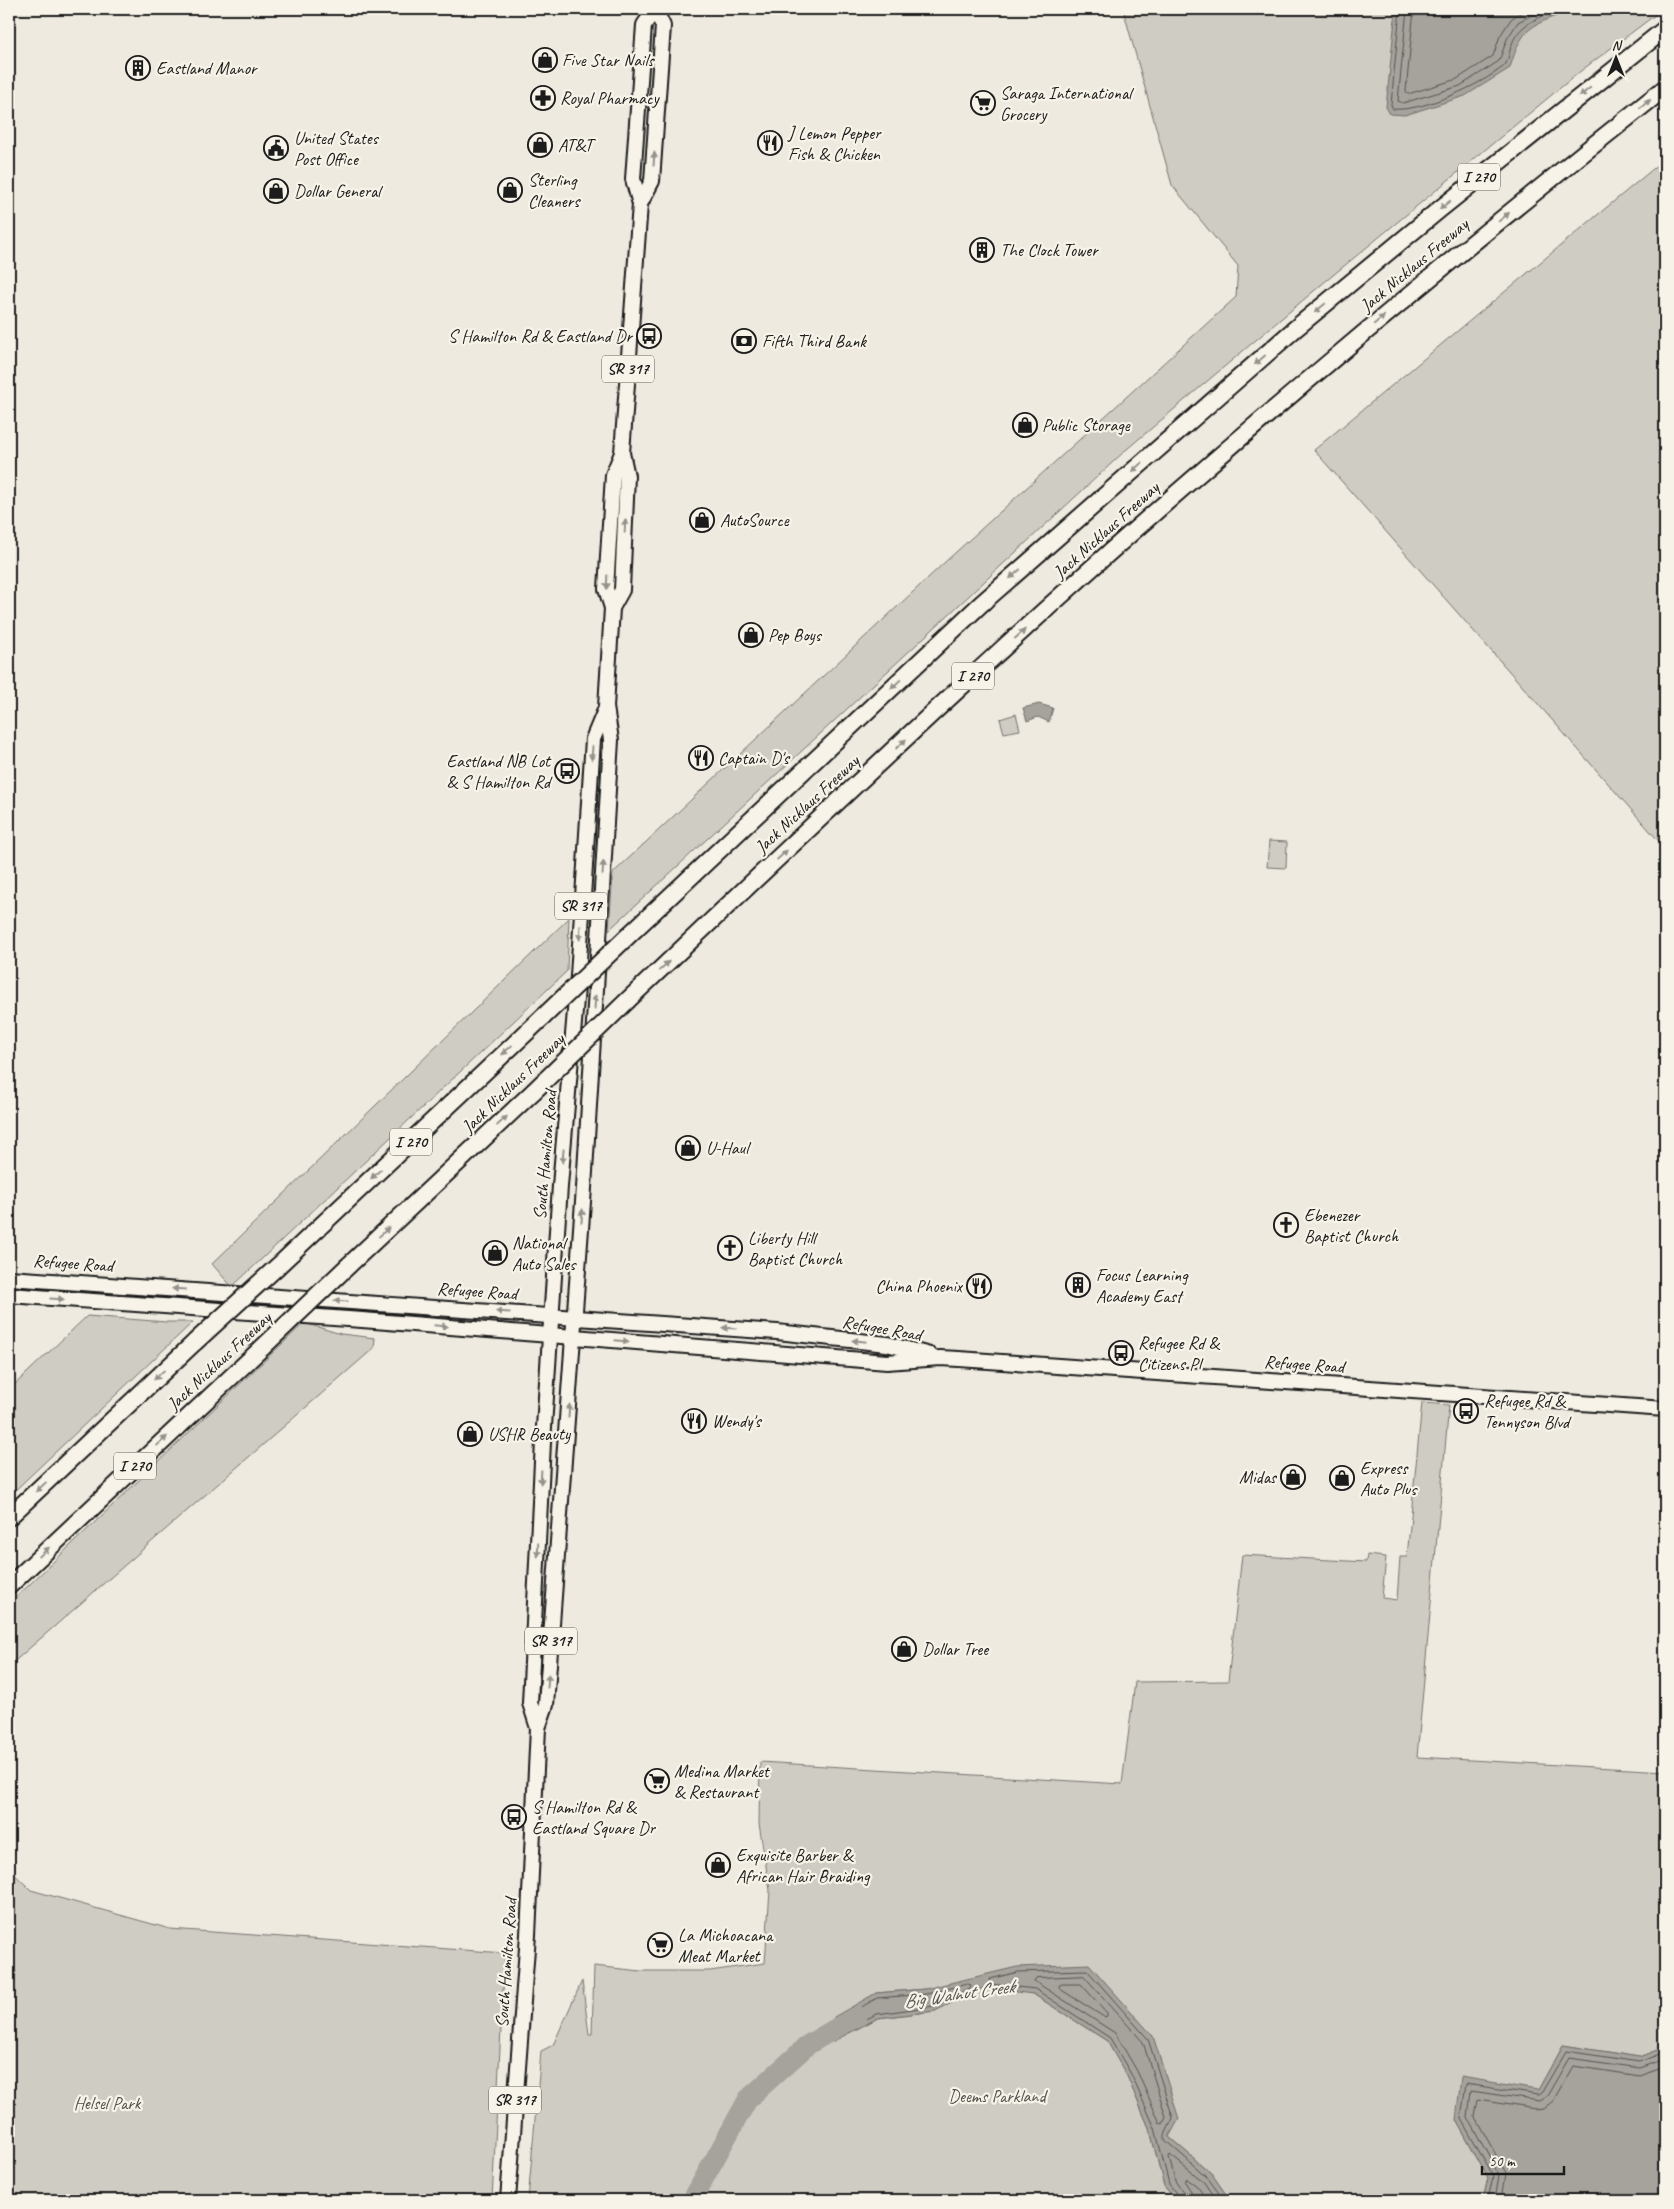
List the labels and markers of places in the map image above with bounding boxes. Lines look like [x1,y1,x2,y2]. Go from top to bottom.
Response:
shop icon: Five Star Nails [532,47,558,73]
place label: Five Star Nails [562,49,655,71]
building icon: Eastland Manor [125,55,151,81]
place label: Eastland Manor [156,57,259,79]
place label: Saraga International Grocery [1000,82,1134,125]
pharmacy icon: Royal Pharmacy [530,85,556,111]
place label: Royal Pharmacy [560,87,661,109]
supermarket icon: Saraga International Grocery [970,90,996,116]
place label: J Lemon Pepper Fish & Chicken [787,122,882,165]
place label: United States Post Office [294,127,380,170]
restaurant icon: J Lemon Pepper Fish & Chicken [757,130,783,156]
shop icon: AT&T [527,132,553,158]
place label: AT&T [558,134,597,156]
public building icon: United States Post Office [263,135,289,161]
place label: Sterling Cleaners [528,169,581,212]
shop icon: Sterling Cleaners [497,177,523,203]
shop icon: Dollar General [263,178,289,204]
place label: Dollar General [294,180,383,202]
building icon: The Clock Tower [969,237,995,263]
place label: The Clock Tower [1000,239,1099,261]
bus stop icon: S Hamilton Rd & Eastland Dr [636,323,662,349]
place label: S Hamilton Rd & Eastland Dr [448,325,634,347]
bank icon: Fifth Third Bank [731,328,757,354]
place label: Fifth Third Bank [762,330,867,352]
shop icon: Public Storage [1012,412,1038,438]
place label: Public Storage [1042,414,1131,436]
shop icon: AutoSource [689,507,715,533]
place label: AutoSource [720,509,790,531]
shop icon: Pep Boys [738,622,764,648]
place label: Pep Boys [768,624,823,646]
restaurant icon: Captain D's [688,745,714,771]
place label: Captain D's [718,747,791,769]
place label: Eastland NB Lot & S Hamilton Rd [446,750,553,793]
bus stop icon: Eastland NB Lot & S Hamilton Rd [554,758,580,784]
shop icon: U-Haul [675,1135,701,1161]
place label: U-Haul [706,1137,751,1159]
place label: Ebenezer Baptist Church [1304,1204,1399,1247]
church icon: Ebenezer Baptist Church [1273,1212,1299,1238]
place label: Liberty Hill Baptist Church [748,1227,843,1270]
place label: National Auto Sales [512,1232,577,1275]
church icon: Liberty Hill Baptist Church [717,1235,743,1261]
shop icon: National Auto Sales [482,1240,508,1266]
place label: Focus Learning Academy East [1096,1264,1189,1307]
building icon: Focus Learning Academy East [1065,1272,1091,1298]
restaurant icon: China Phoenix [966,1273,992,1299]
place label: China Phoenix [876,1275,964,1297]
place label: Refugee Rd & Citizens Pl [1138,1332,1221,1375]
bus stop icon: Refugee Rd & Citizens Pl [1108,1340,1134,1366]
place label: Refugee Rd & Tennyson Blvd [1484,1390,1572,1433]
bus stop icon: Refugee Rd & Tennyson Blvd [1453,1398,1479,1424]
restaurant icon: Wendy's [681,1408,707,1434]
place label: Wendy's [712,1410,762,1432]
shop icon: USHR Beauty [457,1421,483,1447]
place label: USHR Beauty [488,1423,572,1445]
place label: Express Auto Plus [1360,1457,1418,1500]
shop icon: Midas [1280,1464,1306,1490]
shop icon: Express Auto Plus [1329,1465,1355,1491]
place label: Midas [1239,1466,1278,1488]
shop icon: Dollar Tree [891,1636,917,1662]
place label: Dollar Tree [922,1638,989,1660]
place label: Medina Market & Restaurant [674,1760,771,1803]
supermarket icon: Medina Market & Restaurant [644,1768,670,1794]
place label: S Hamilton Rd & Eastland Square Dr [532,1796,656,1839]
bus stop icon: S Hamilton Rd & Eastland Square Dr [501,1804,527,1830]
place label: Exquisite Barber & African Hair Braiding [736,1844,871,1887]
shop icon: Exquisite Barber & African Hair Braiding [705,1852,731,1878]
place label: La Michoacana Meat Market [678,1924,774,1967]
supermarket icon: La Michoacana Meat Market [647,1932,673,1958]

